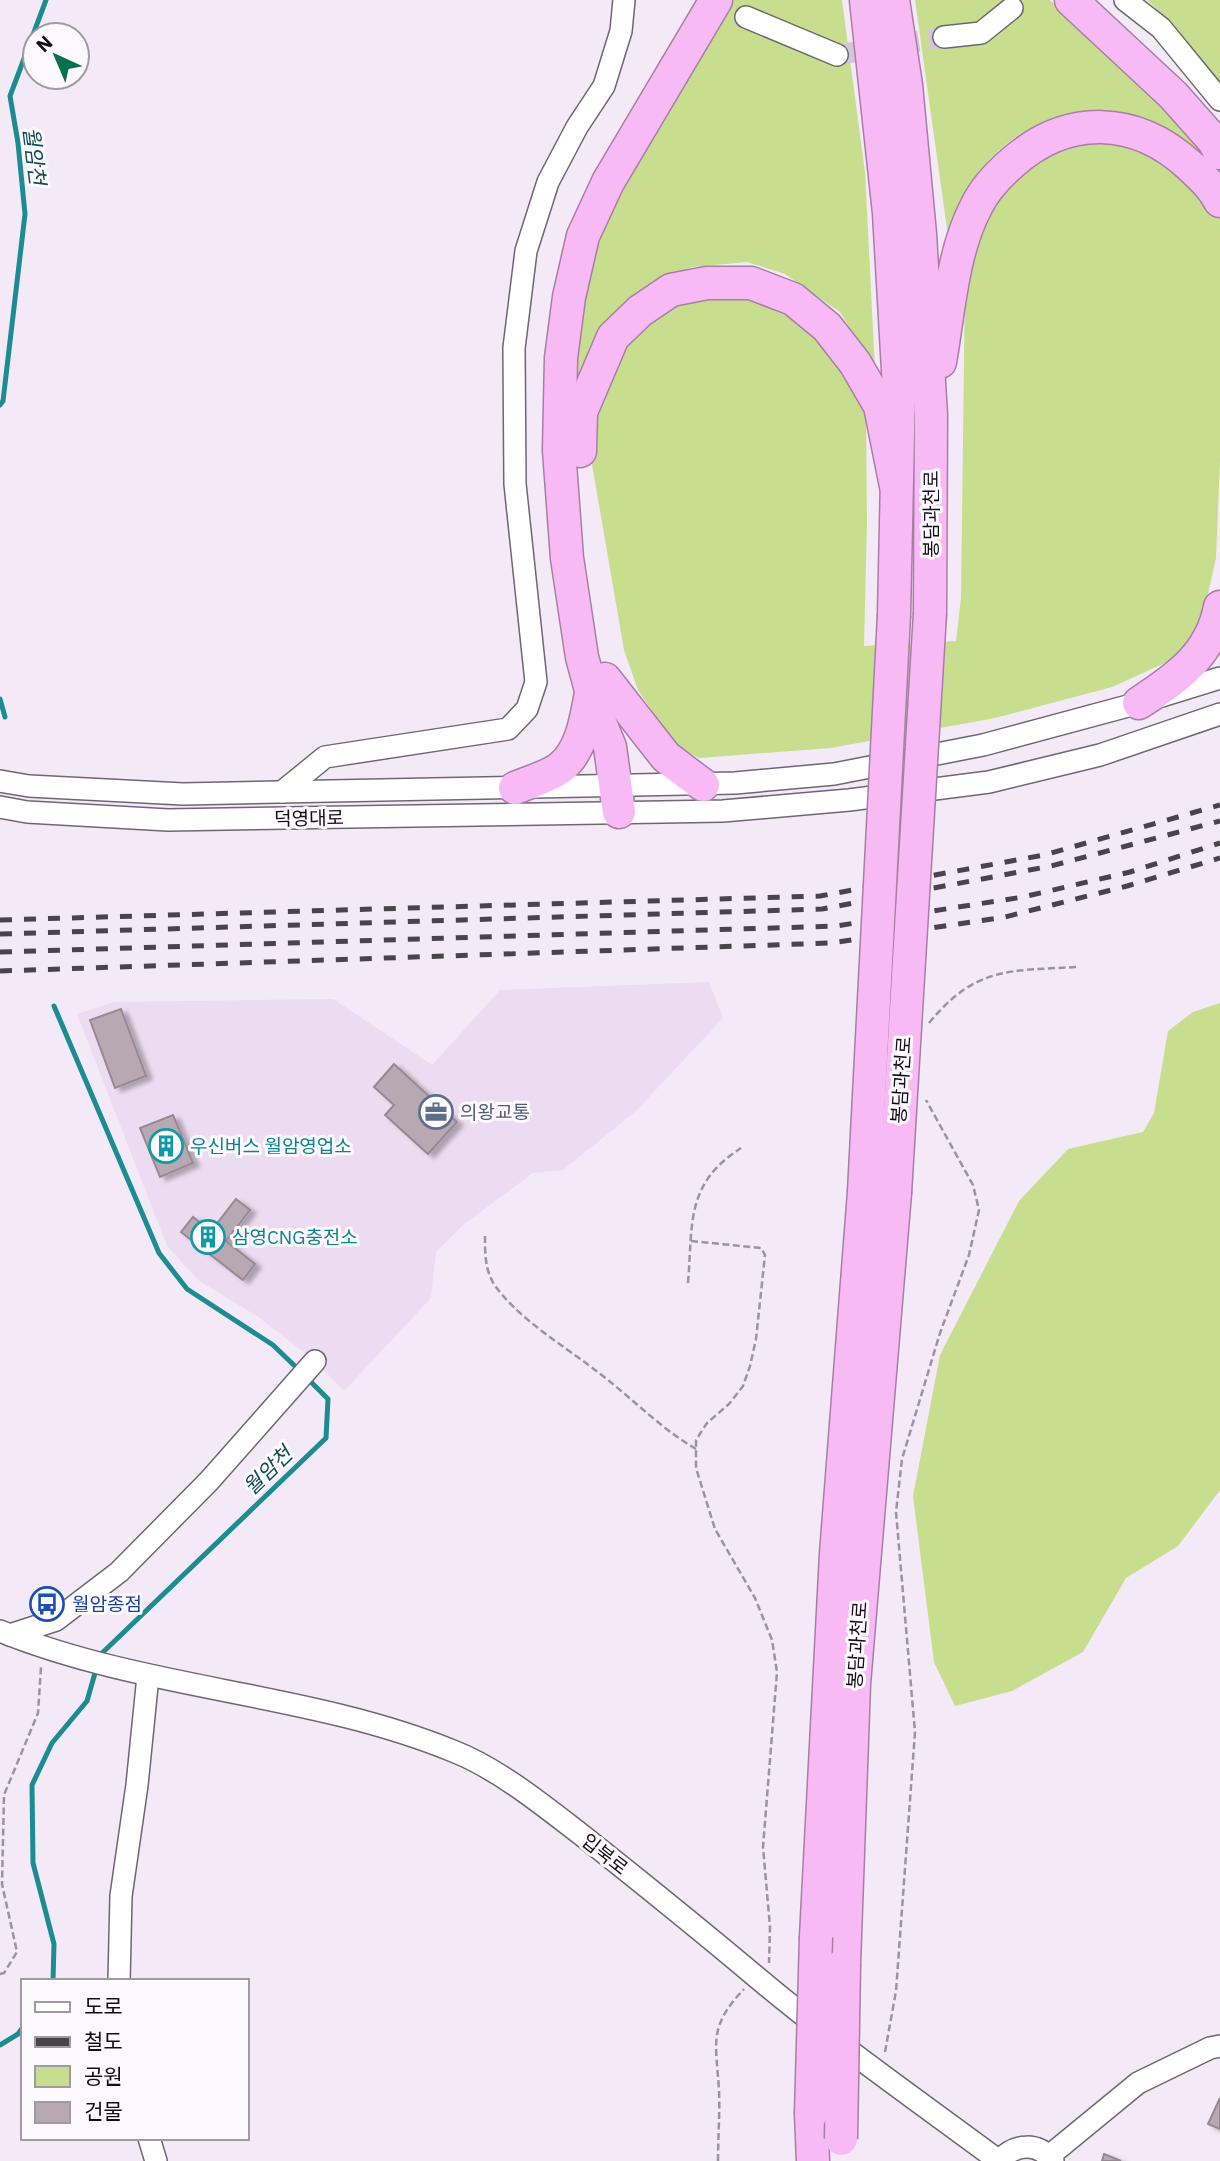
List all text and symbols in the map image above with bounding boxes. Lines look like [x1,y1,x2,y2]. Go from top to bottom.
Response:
north arrow [21,21,91,91]
text: N [31,30,57,57]
water label: 월암천 [18,125,53,189]
street label: 봉담과천로 [919,470,943,558]
street label: 덕영대로 [274,805,344,831]
street label: 봉담과천로 [886,1036,916,1124]
office icon: 의왕교통 [417,1093,455,1131]
place label: 의왕교통 [460,1100,530,1124]
building icon: 우신버스 월암영업소 [147,1127,185,1165]
place label: 우신버스 월암영업소 [190,1134,352,1158]
building icon: 삼영CNG충전소 [189,1218,227,1256]
place label: 삼영CNG충전소 [232,1225,358,1249]
water label: 월암천 [237,1438,300,1500]
bus stop icon: 월암종점 [28,1585,66,1623]
place label: 월암종점 [72,1592,142,1616]
street label: 봉담과천로 [842,1601,872,1689]
street label: 입북로 [577,1828,633,1880]
legend [21,1979,248,2140]
text: 도로 [84,1992,123,2020]
text: 철도 [84,2027,123,2055]
text: 공원 [84,2062,123,2090]
text: 건물 [84,2097,123,2125]

